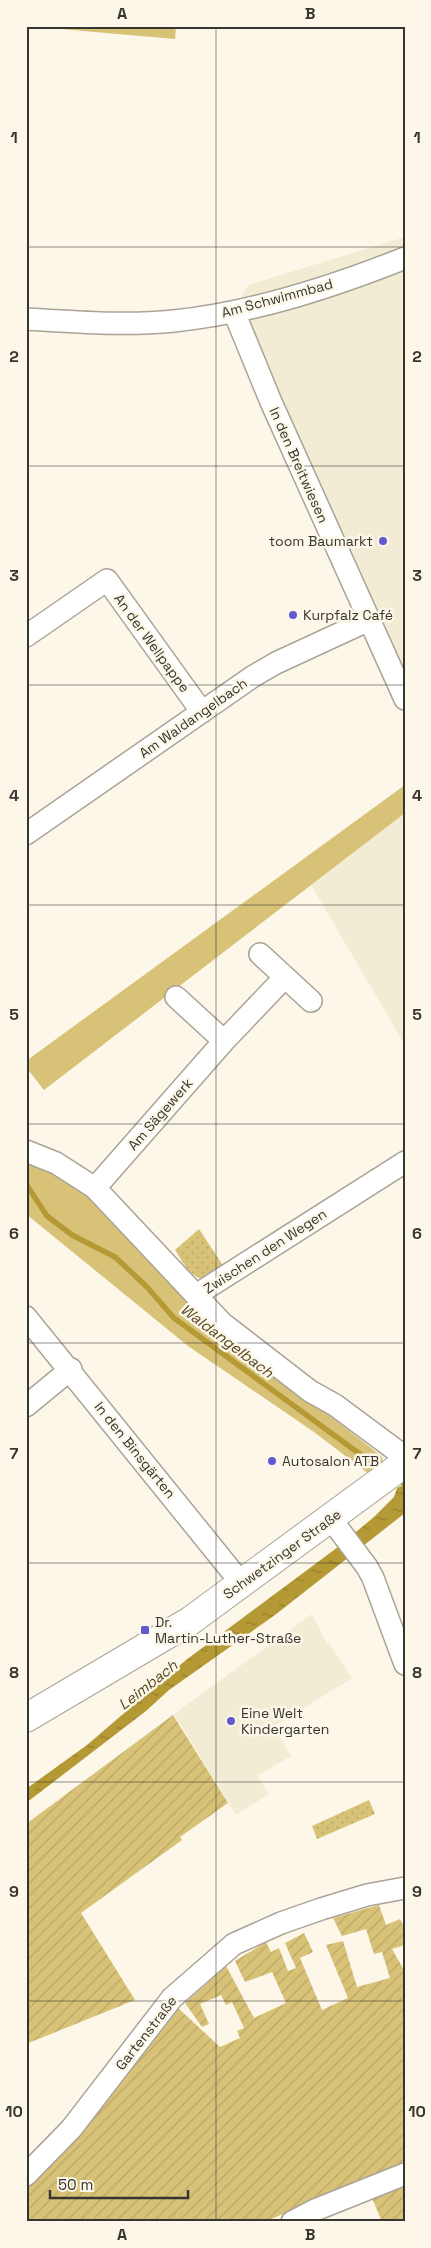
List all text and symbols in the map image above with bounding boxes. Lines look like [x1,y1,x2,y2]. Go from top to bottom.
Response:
text: A [117,3,127,24]
text: B [305,3,315,24]
text: 1 [10,127,18,148]
text: 1 [413,127,421,148]
street label: Am Schwimmbad [219,274,335,322]
text: 2 [9,346,19,367]
text: 2 [412,346,422,367]
street label: In den Breitwiesen [265,404,333,526]
place label: toom Baumarkt [269,532,373,550]
marker: toom Baumarkt [377,535,389,547]
text: 3 [9,565,19,586]
text: 3 [412,565,422,586]
street label: An der Wellpappe [110,590,194,696]
place label: Kurpfalz Café [303,606,393,624]
marker: Kurpfalz Café [287,609,299,621]
street label: Am Waldangelbach [135,674,251,762]
text: 4 [9,785,19,806]
text: 4 [412,785,422,806]
text: 5 [9,1004,19,1025]
text: 5 [412,1004,422,1025]
street label: Am Sägewerk [124,1074,197,1154]
street label: Zwischen den Wegen [200,1205,330,1297]
text: 6 [9,1223,19,1244]
text: 6 [412,1223,422,1244]
water label: Waldangelbach [177,1300,278,1382]
street label: In den Binsgärten [91,1398,179,1502]
text: 7 [10,1443,19,1464]
text: 7 [413,1443,422,1464]
place label: Autosalon ATB [282,1452,379,1470]
marker: Autosalon ATB [266,1455,278,1467]
street label: Schwetzinger Straße [219,1505,345,1603]
place label: Dr. Martin-Luther-Straße [155,1613,301,1647]
marker: Dr. Martin-Luther-Straße [139,1624,151,1636]
water label: Leimbach [114,1655,182,1714]
text: 8 [9,1662,19,1683]
text: 8 [412,1662,422,1683]
place label: Eine Welt Kindergarten [241,1704,329,1738]
marker: Eine Welt Kindergarten [225,1715,237,1727]
text: 9 [9,1881,19,1902]
text: 9 [412,1881,422,1902]
street label: Gartenstraße [111,1992,181,2074]
text: 10 [5,2101,23,2122]
text: 10 [408,2101,426,2122]
scale bar [50,2168,188,2200]
text: 50 m [58,2175,93,2194]
text: A [117,2224,127,2245]
text: B [305,2224,315,2245]

